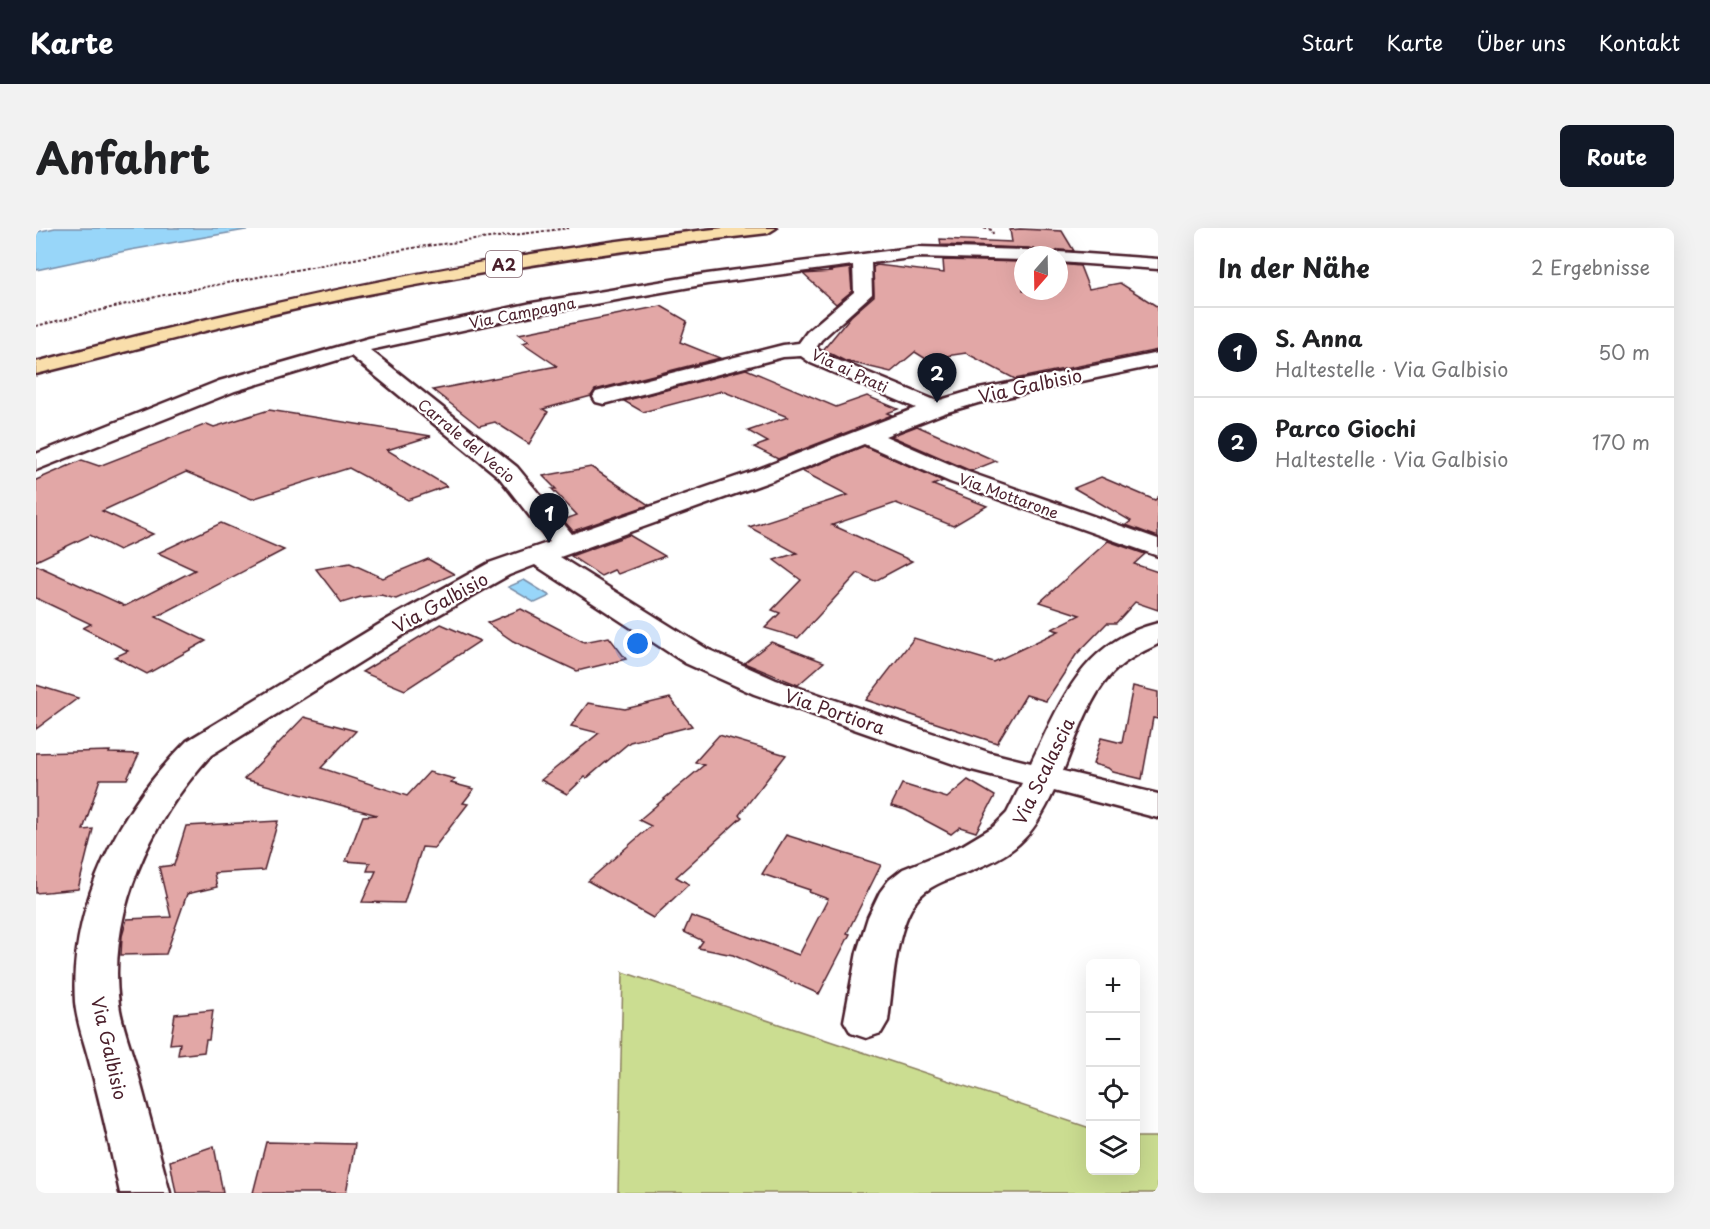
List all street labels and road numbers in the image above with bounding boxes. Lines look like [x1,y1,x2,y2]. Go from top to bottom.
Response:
road number: A2 [486,251,522,277]
street label: Via Campagna [467,290,578,334]
street label: Via ai Prati [808,342,892,398]
street label: Via Galbisio [976,361,1084,409]
street label: Carrale del Vecio [413,392,521,488]
street label: Via Mottarone [956,466,1062,524]
street label: Via Galbisio [387,565,493,639]
street label: Via Portiora [781,681,889,741]
street label: Via Scalascia [1005,713,1081,829]
street label: Via Galbisio [85,994,135,1102]

